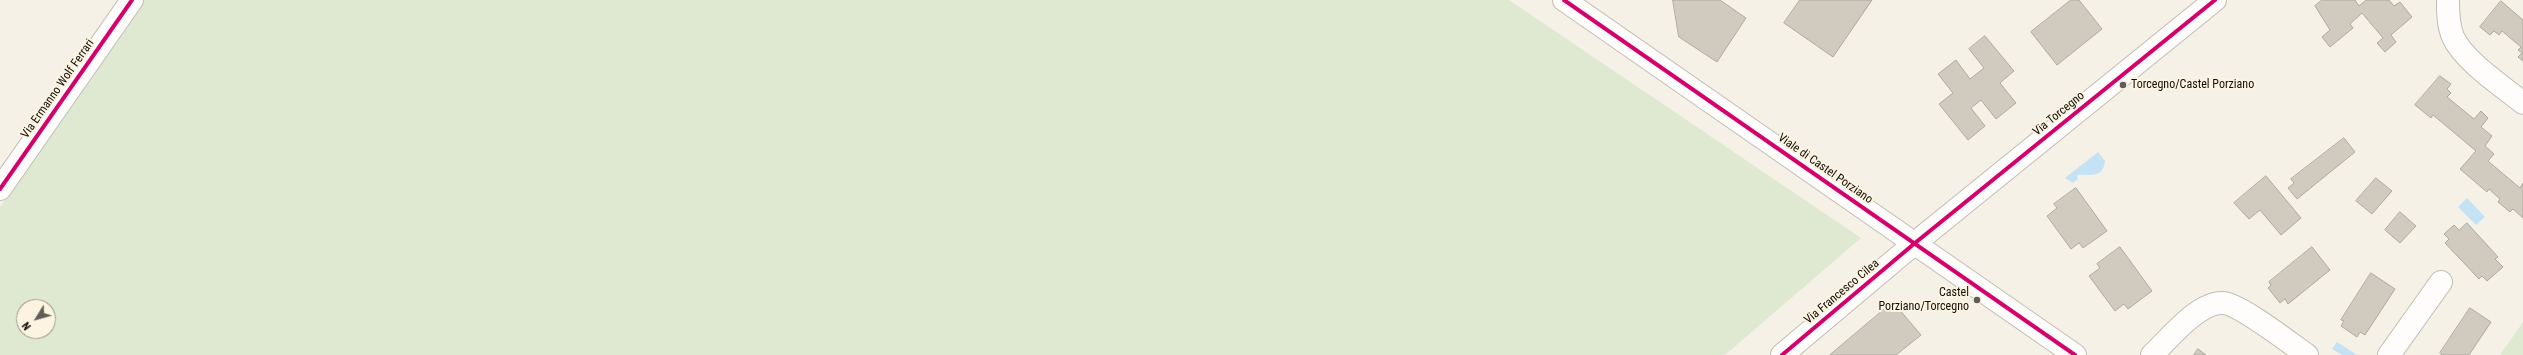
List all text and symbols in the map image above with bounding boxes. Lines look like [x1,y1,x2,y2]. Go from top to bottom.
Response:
street label: Via Ermanno Wolf Ferrari [18,37,98,141]
place label: Torcegno/Castel Porziano [2131,78,2254,92]
marker: Torcegno/Castel Porziano [2118,80,2128,90]
street label: Via Torcegno [2030,89,2088,139]
street label: Viale di Castel Porziano [1775,131,1875,207]
street label: Via Francesco Cilea [1802,257,1882,327]
place label: Castel Porziano/Torcegno [1879,286,1969,314]
marker: Castel Porziano/Torcegno [1972,295,1982,305]
north arrow [16,299,56,339]
text: N [20,319,34,333]

